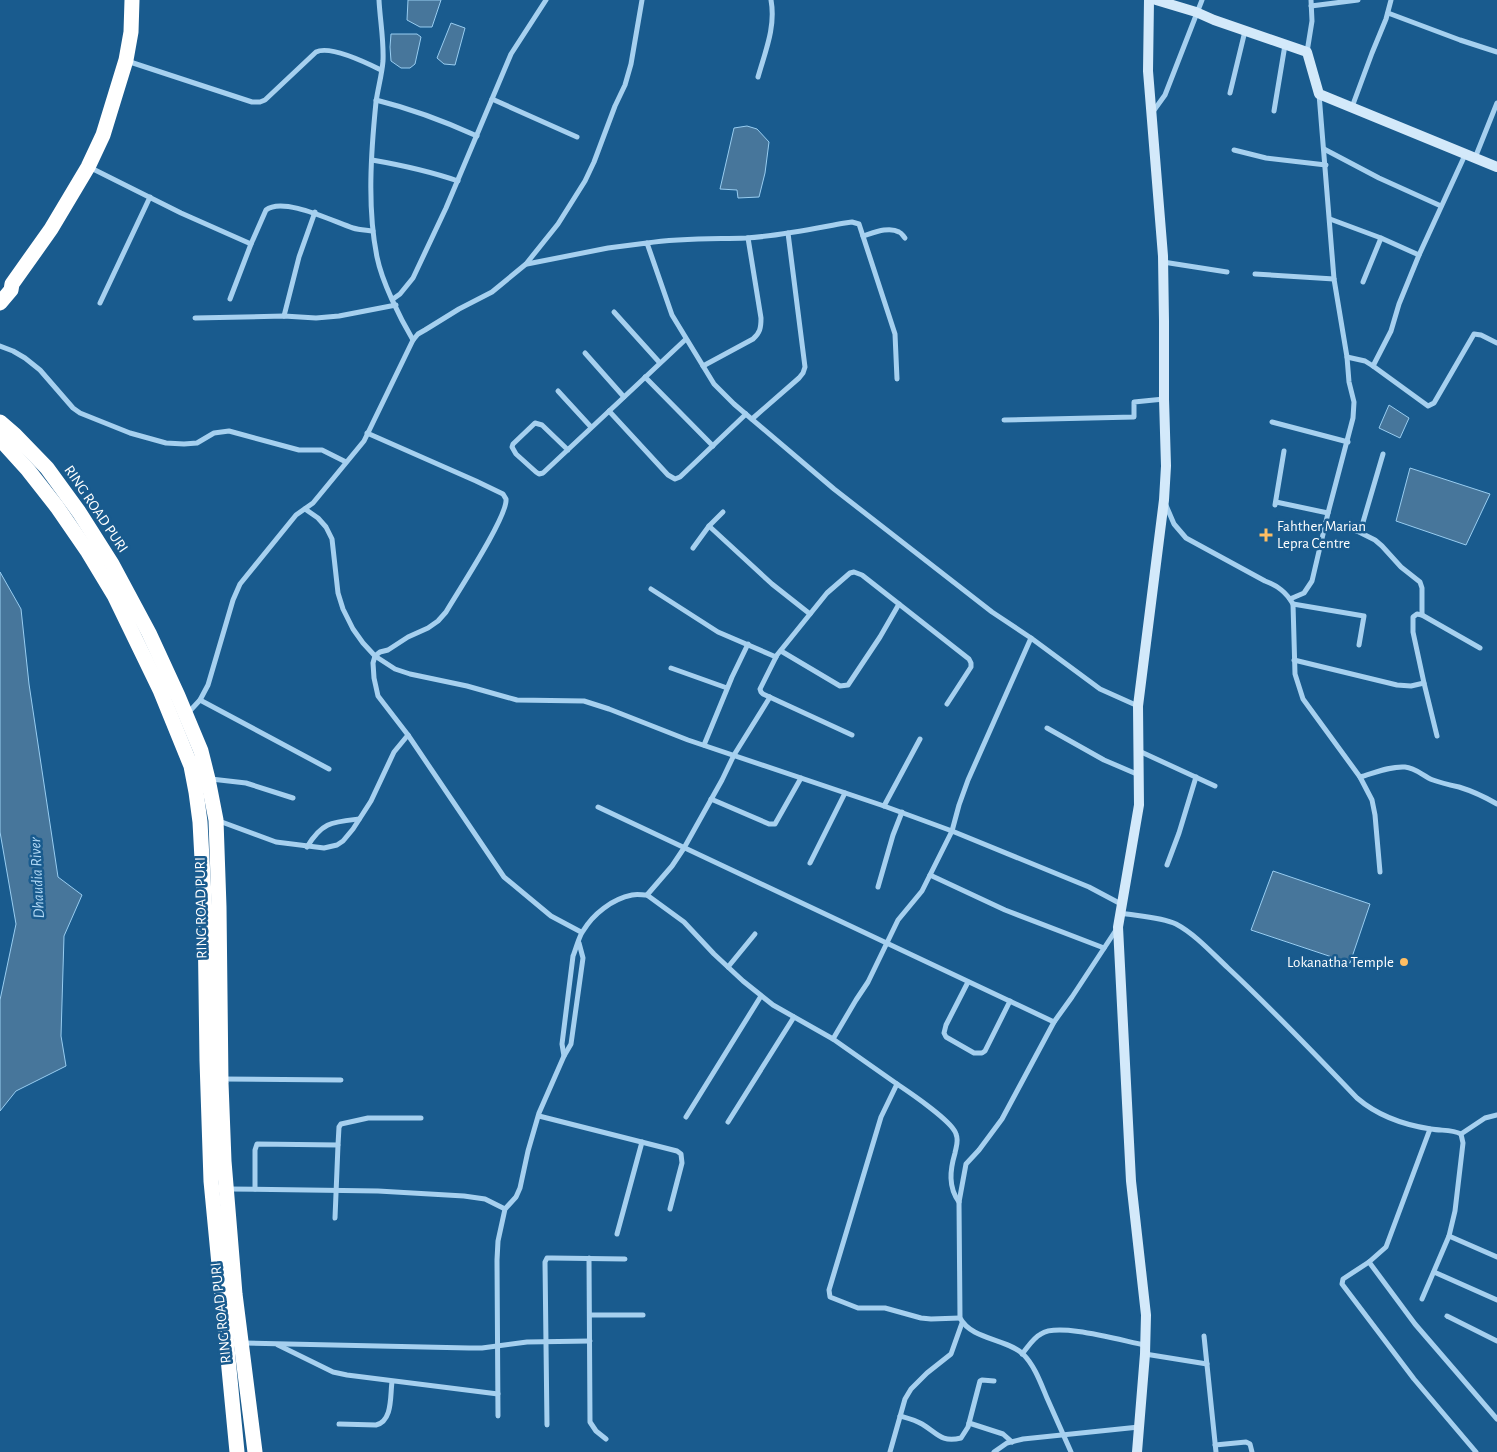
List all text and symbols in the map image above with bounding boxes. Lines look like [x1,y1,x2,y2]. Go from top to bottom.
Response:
street label: RING ROAD PURI [61,463,131,555]
place label: Fahther Marian Lepra Centre [1277,519,1366,551]
marker: Fahther Marian Lepra Centre [1259,528,1273,542]
water label: Dhaudia River [27,836,47,919]
street label: RING ROAD PURI [193,857,209,959]
place label: Lokanatha Temple [1287,955,1394,970]
marker: Lokanatha Temple [1398,956,1410,968]
street label: RING ROAD PURI [208,1262,234,1364]

